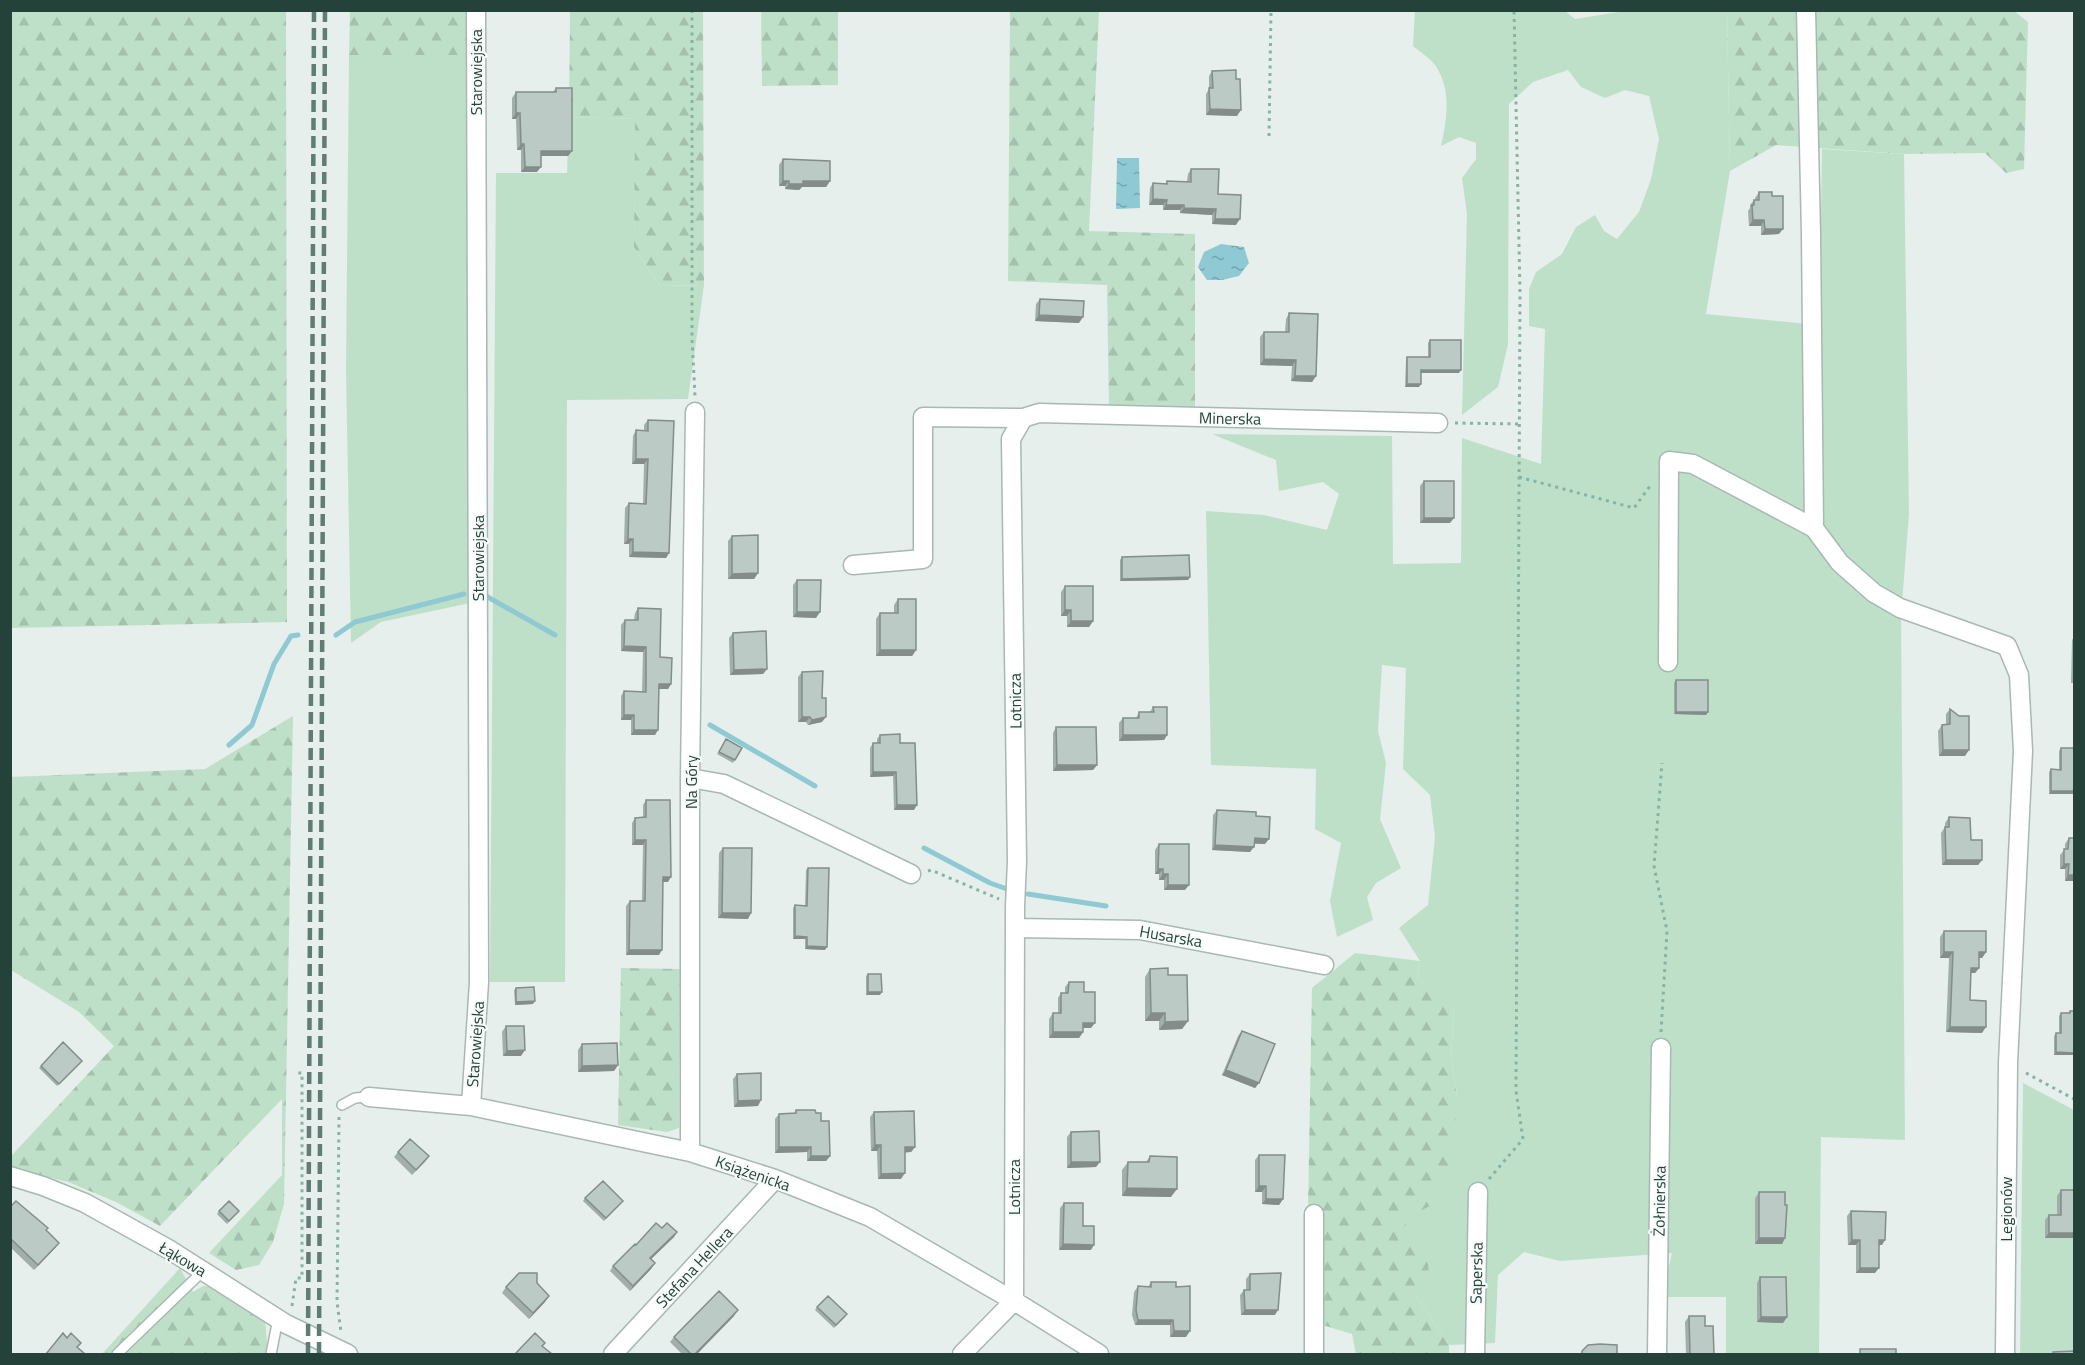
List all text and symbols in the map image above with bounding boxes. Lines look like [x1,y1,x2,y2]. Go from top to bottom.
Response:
street label: Starowiejska [464,29,488,115]
street label: Minerska [1199,405,1261,431]
street label: Starowiejska [466,515,490,601]
street label: Lotnicza [1003,673,1027,729]
street label: Na Góry [679,755,703,809]
street label: Husarska [1138,919,1204,953]
street label: Starowiejska [460,1000,490,1088]
street label: Książenicka [712,1149,794,1197]
street label: Lotnicza [1002,1159,1026,1215]
street label: Żołnierska [1646,1165,1672,1237]
street label: Legionów [1994,1177,2018,1242]
street label: Stefana Hellera [650,1221,738,1313]
street label: Łąkowa [154,1235,211,1283]
street label: Saperska [1463,1242,1489,1304]

